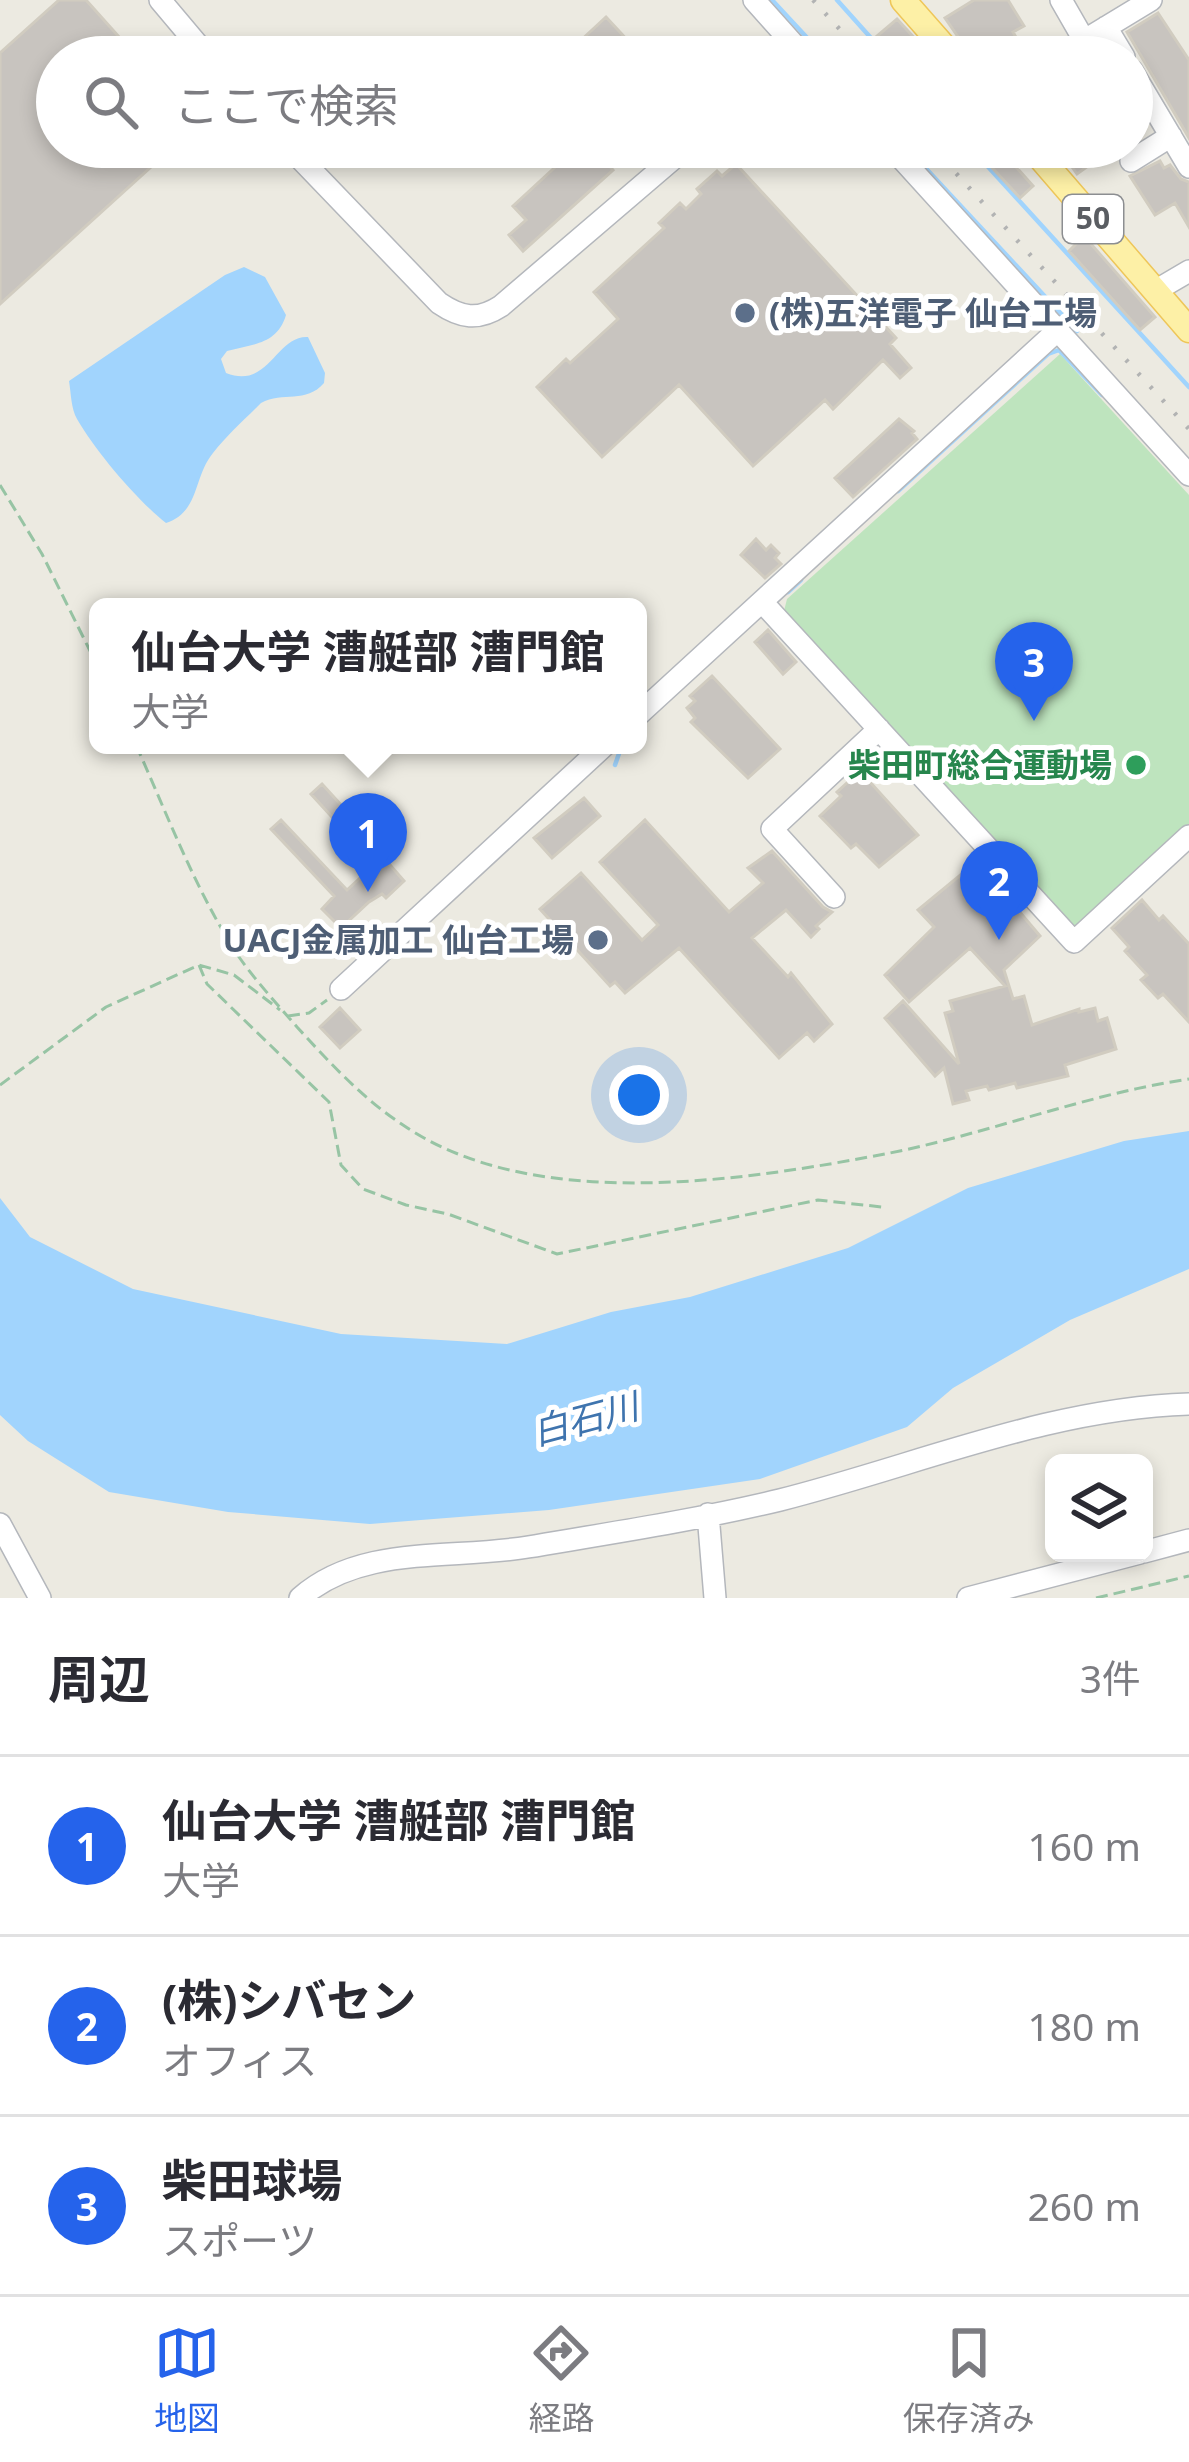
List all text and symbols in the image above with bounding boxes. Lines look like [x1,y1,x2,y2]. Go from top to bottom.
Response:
search box [36,36,1153,168]
icon: search [78,69,144,135]
text: ここで検索 [174,74,399,135]
road number: 50 [1063,195,1123,243]
place label: (株)五洋電子 仙台工場 [769,290,1097,335]
marker: (株)五洋電子 仙台工場 [732,300,758,326]
popup [89,598,647,754]
text: 仙台大学 漕艇部 漕門館 [131,620,605,681]
pin: 3 [995,622,1073,721]
text: 大学 [131,684,209,737]
place label: 柴田町総合運動場 [848,742,1112,787]
marker: 柴田町総合運動場 [1123,752,1149,778]
pin: 1 [329,793,407,892]
pin: 2 [960,841,1038,940]
place label: UACJ金属加工 仙台工場 [223,917,574,962]
marker: UACJ金属加工 仙台工場 [585,927,611,953]
your location [609,1065,669,1125]
water label: 白石川 [526,1380,647,1456]
map controls [1045,1454,1153,1562]
button: layers [1045,1454,1153,1562]
text: 周辺 [48,1643,150,1713]
text: 3件 [1080,1651,1141,1704]
text: 仙台大学 漕艇部 漕門館 [162,1789,635,1850]
text: 1 [76,1819,98,1872]
text: 160 m [1027,1819,1141,1872]
text: 大学 [162,1853,240,1906]
text: (株)シバセン [162,1969,416,2030]
text: 2 [76,1999,98,2052]
text: 180 m [1027,1999,1141,2052]
text: オフィス [162,2033,317,2086]
text: 柴田球場 [162,2149,342,2210]
text: 3 [76,2179,98,2232]
text: 260 m [1027,2179,1141,2232]
text: スポーツ [162,2213,317,2266]
tab: 地図 [154,2320,220,2440]
tab: 経路 [528,2320,594,2440]
tab: 保存済み [903,2320,1035,2440]

